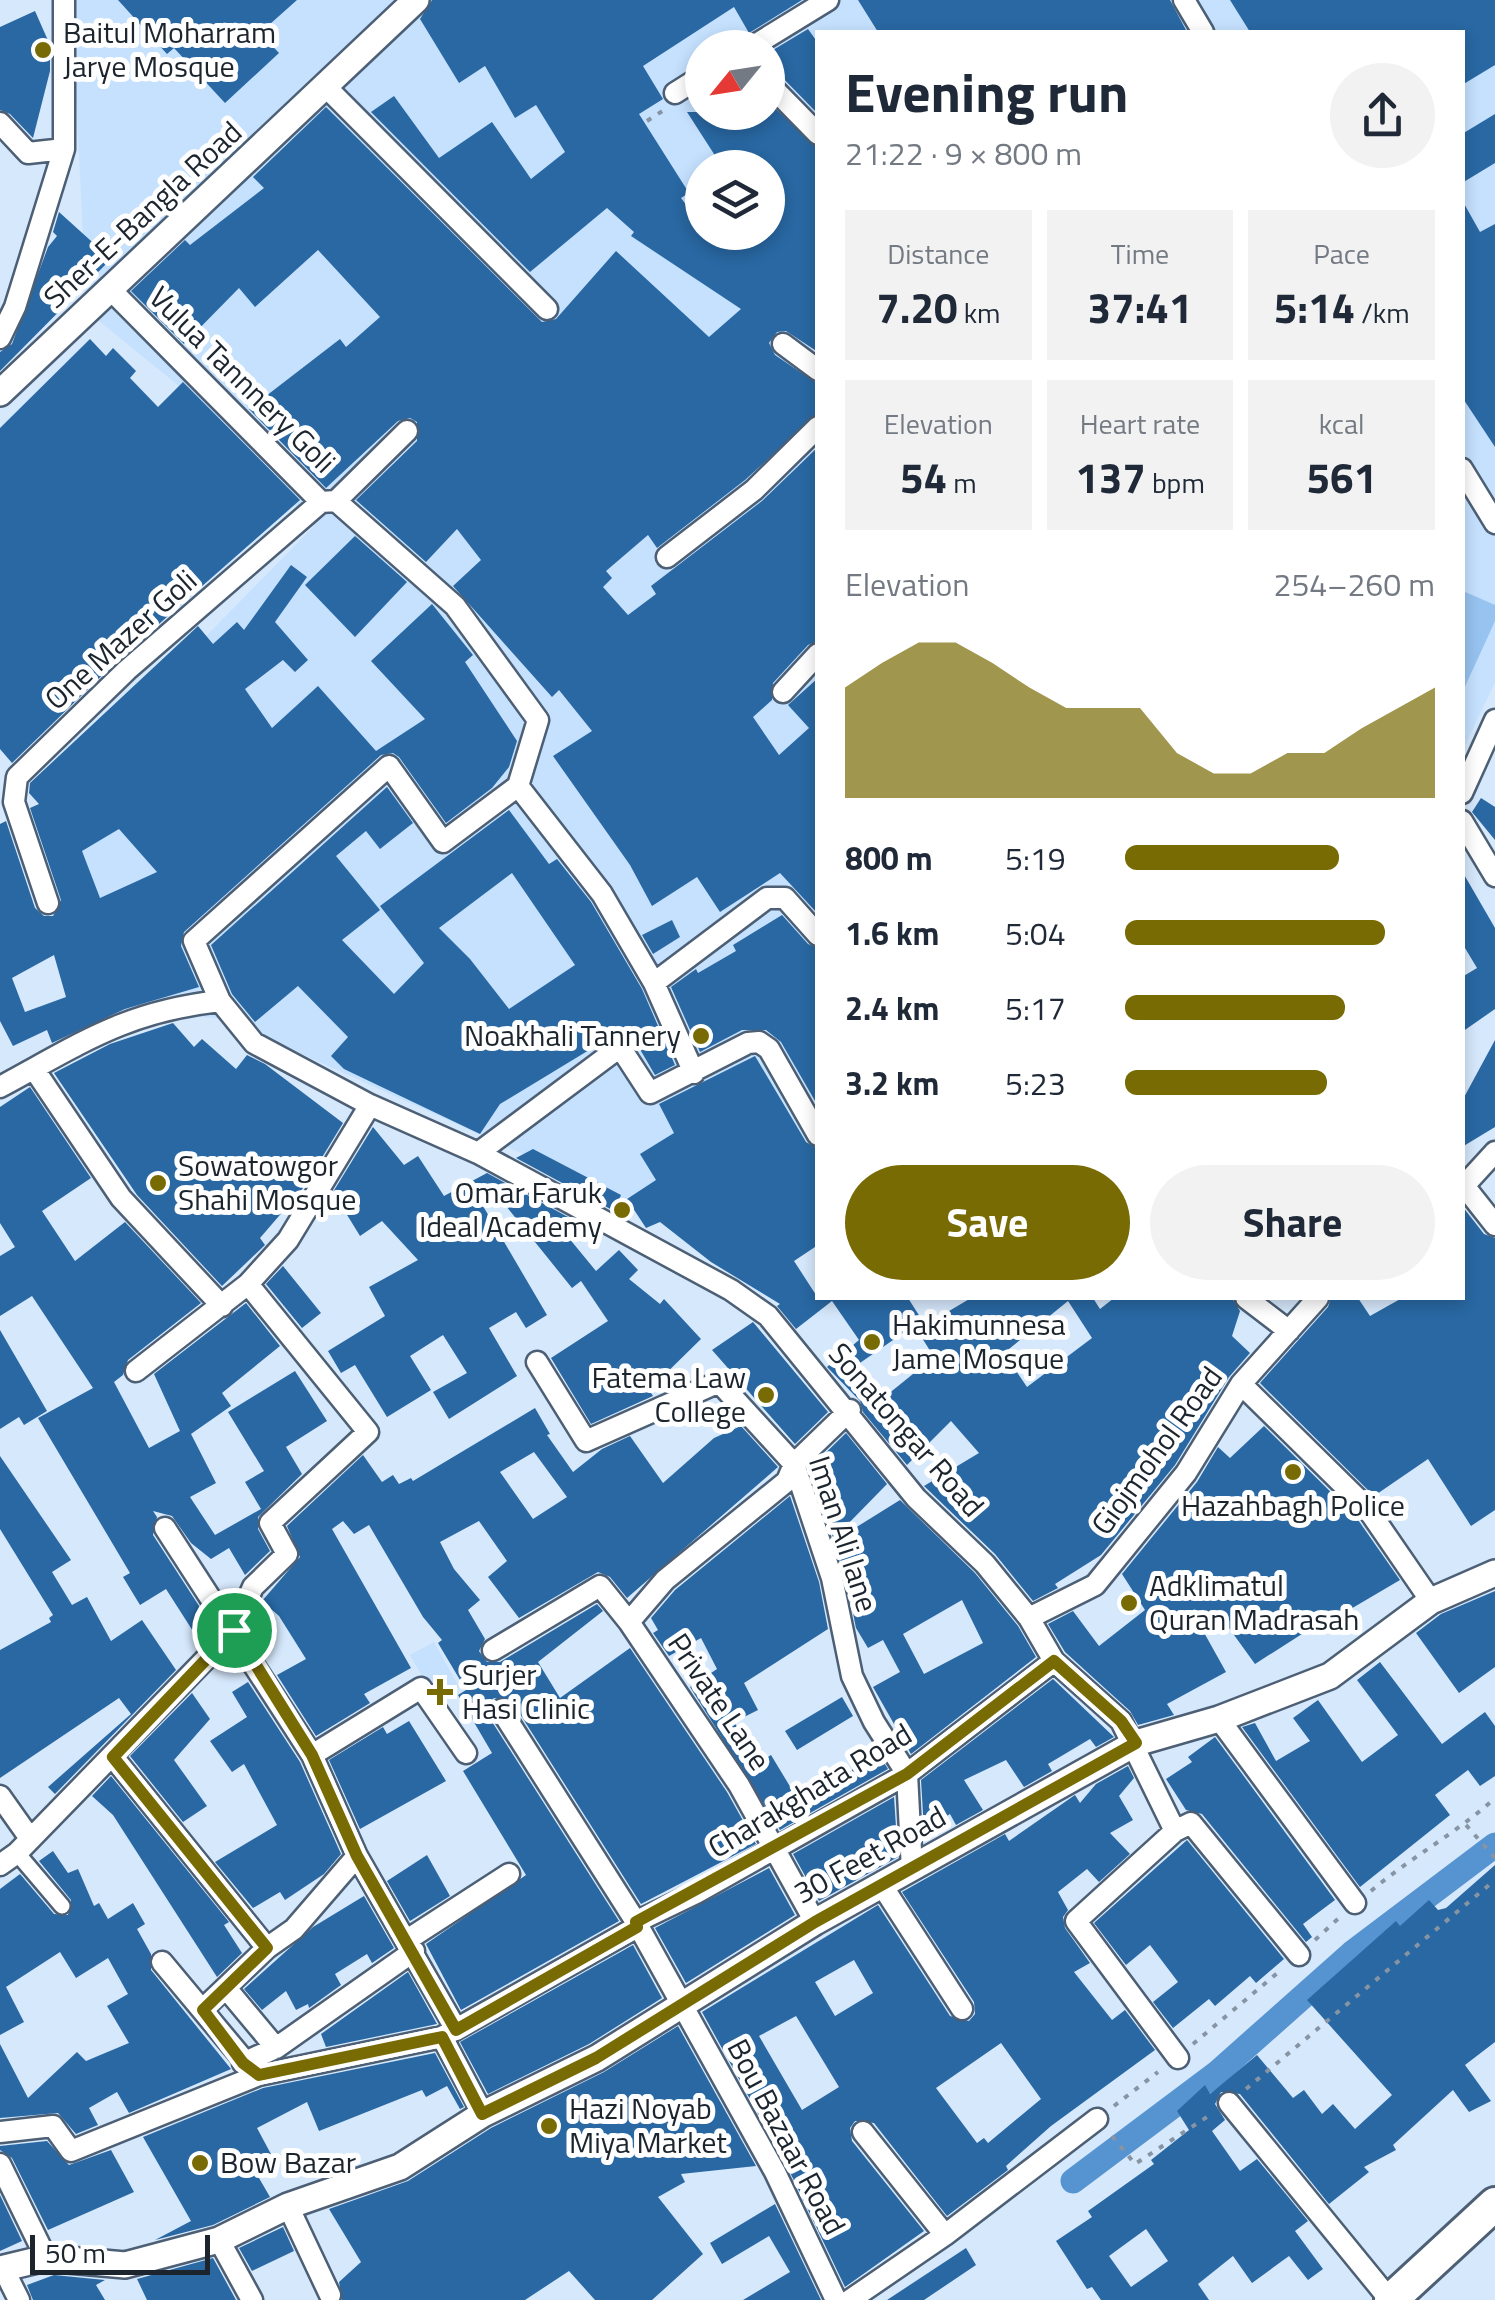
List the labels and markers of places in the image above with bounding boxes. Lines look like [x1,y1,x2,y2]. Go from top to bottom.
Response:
place label: Baitul Moharram Jarye Mosque [63,9,276,89]
marker: Baitul Moharram Jarye Mosque [32,39,54,61]
place label: Noakhali Tannery [464,1012,681,1058]
marker: Noakhali Tannery [690,1025,712,1047]
place label: Sowatowgor Shahi Mosque [178,1142,356,1222]
place label: Omar Faruk Ideal Academy [419,1169,602,1249]
marker: Sowatowgor Shahi Mosque [147,1172,169,1194]
marker: Omar Faruk Ideal Academy [611,1199,633,1221]
place label: Hakimunnesa Jame Mosque [892,1301,1066,1381]
marker: Hakimunnesa Jame Mosque [861,1331,883,1353]
place label: Fatema Law College [592,1354,746,1434]
marker: Fatema Law College [755,1384,777,1406]
marker: Hazahbagh Police [1282,1461,1304,1483]
place label: Hazahbagh Police [1181,1482,1405,1528]
place label: Adklimatul Quran Madrasah [1149,1562,1359,1642]
pin [192,1588,277,1673]
marker: Adklimatul Quran Madrasah [1118,1592,1140,1614]
place label: Surjer Hasi Clinic [462,1651,590,1731]
marker: Surjer Hasi Clinic [427,1679,453,1705]
place label: Hazi Noyab Miya Market [569,2085,727,2165]
marker: Hazi Noyab Miya Market [538,2115,560,2137]
place label: Bow Bazar [220,2139,356,2185]
marker: Bow Bazar [189,2152,211,2174]

